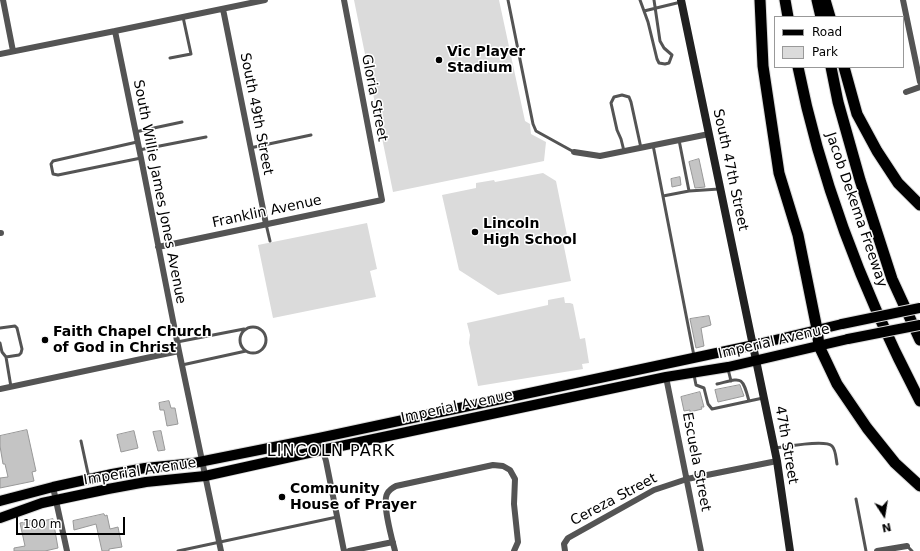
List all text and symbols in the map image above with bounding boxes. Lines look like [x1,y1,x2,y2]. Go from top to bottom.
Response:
legend [774,16,904,68]
text: Road [812,25,842,39]
place label: Vic Player Stadium [447,44,525,76]
text: Park [812,45,838,59]
street label: South 49th Street [236,51,276,177]
street label: Gloria Street [357,53,391,143]
marker: Vic Player Stadium [434,55,444,65]
street label: South Willie James Jones Avenue [129,79,189,305]
street label: South 47th Street [709,107,751,233]
street label: Jacob Dekema Freeway [822,130,890,290]
street label: Franklin Avenue [211,192,323,232]
place label: Lincoln High School [483,216,577,248]
marker: Lincoln High School [470,227,480,237]
street label: Imperial Avenue [717,321,831,363]
place label: Faith Chapel Church of God in Christ [53,324,212,356]
marker: Faith Chapel Church of God in Christ [40,335,50,345]
street label: Imperial Avenue [400,387,514,427]
street label: 47th Street [771,405,801,485]
street label: Escuela Street [678,411,714,513]
district label: LINCOLN PARK [267,442,395,462]
street label: Imperial Avenue [82,455,198,489]
street label: Cereza Street [568,470,660,530]
place label: Community House of Prayer [290,481,416,514]
marker: Community House of Prayer [277,492,287,502]
north arrow [864,495,904,535]
scale bar [18,509,127,535]
text: 100 m [23,517,61,531]
text: N [881,520,892,535]

